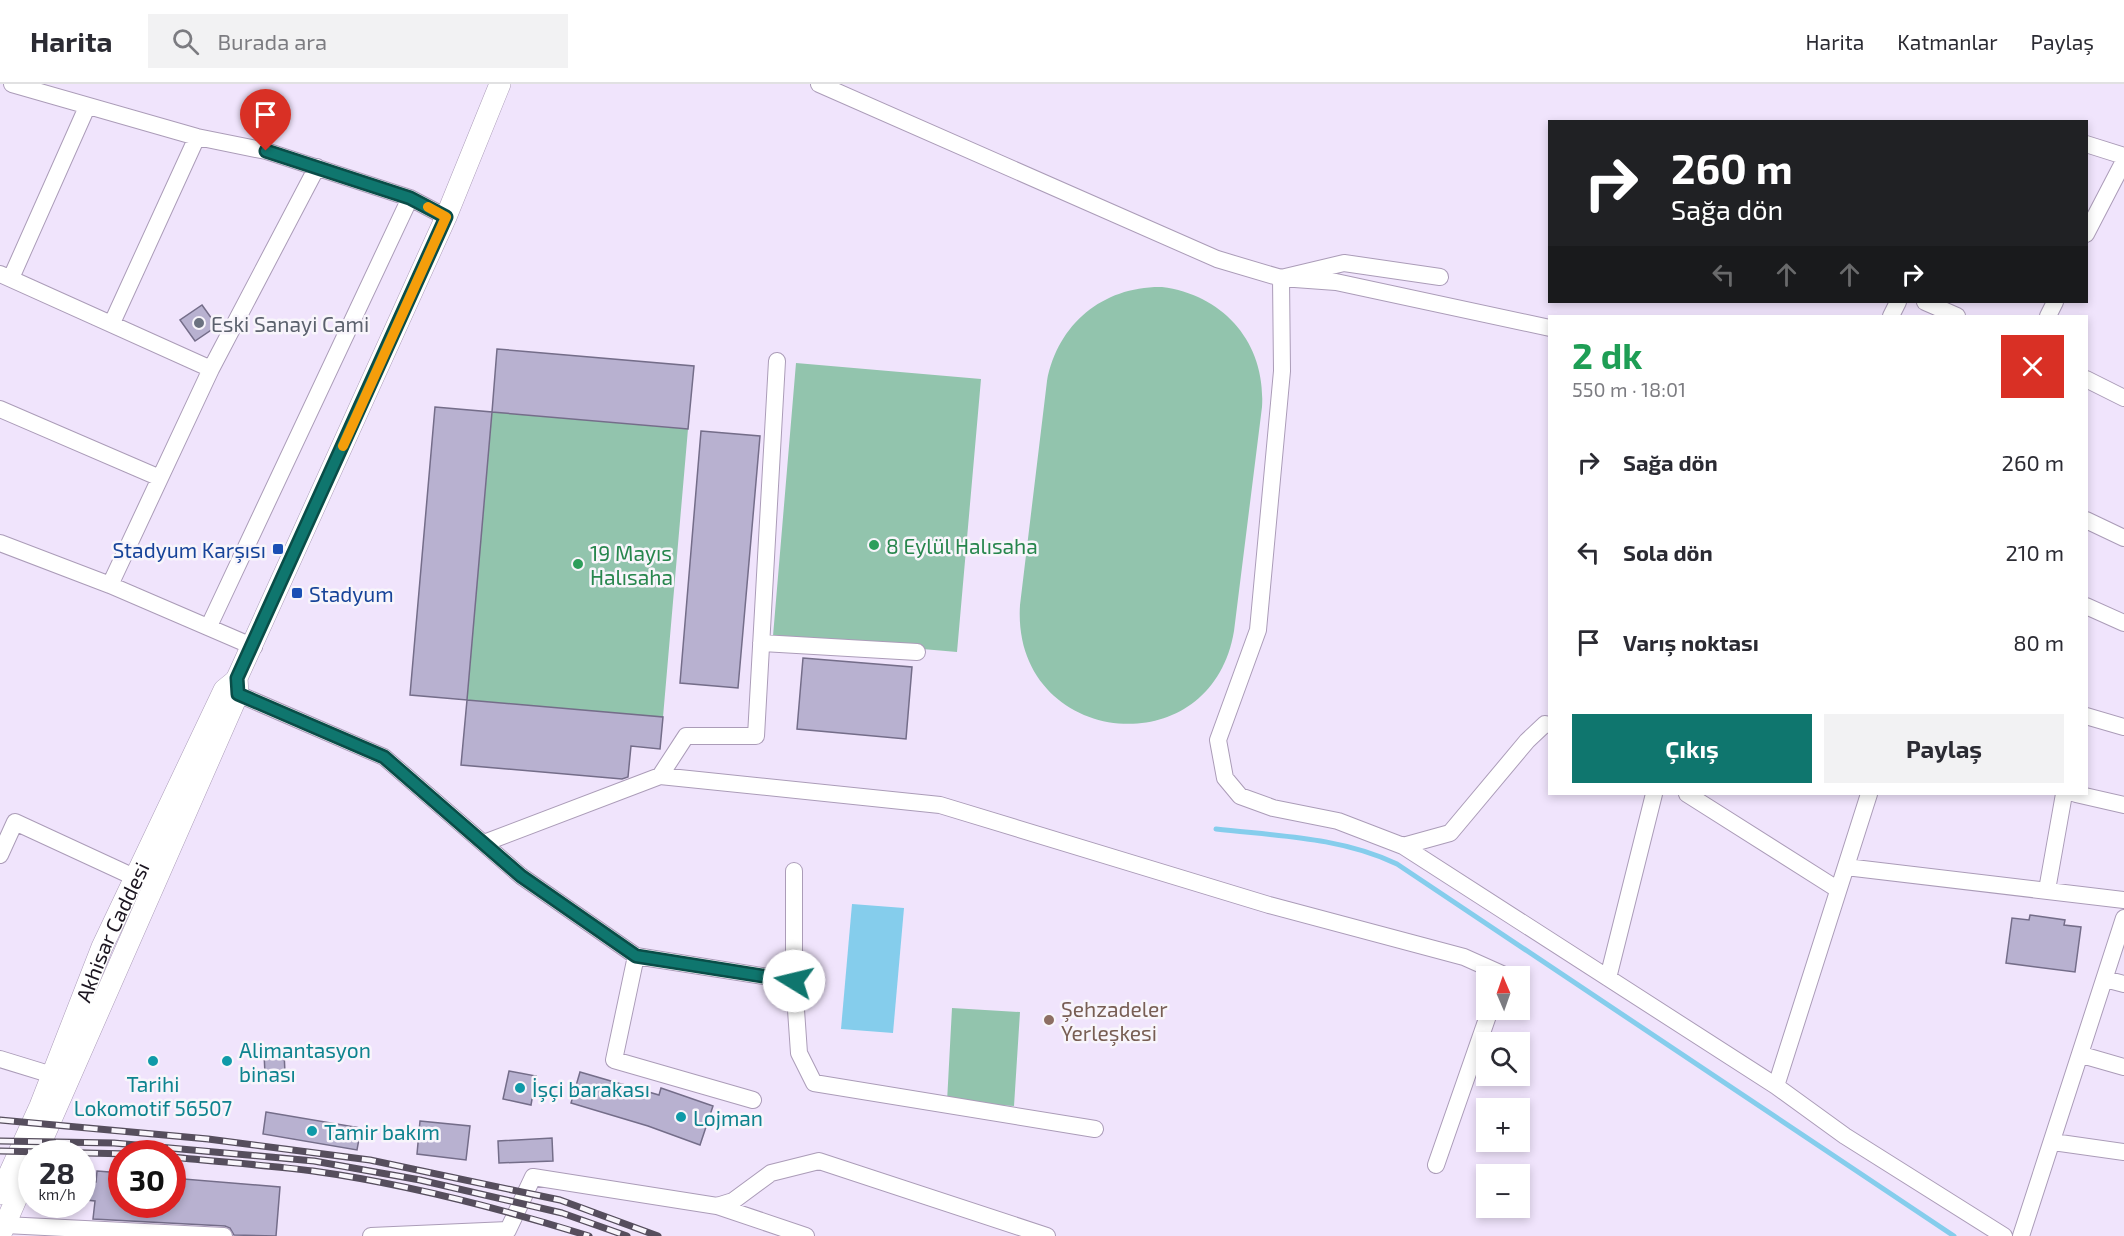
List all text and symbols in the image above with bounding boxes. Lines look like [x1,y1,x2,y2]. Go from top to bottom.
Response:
search box [148,14,568,68]
text: Harita [30,24,112,58]
icon: search [169,25,202,58]
text: Burada ara [217,28,327,54]
text: Harita [1806,29,1864,54]
text: Katmanlar [1897,29,1998,54]
text: Paylaş [2031,29,2094,54]
pin [240,89,291,151]
icon: arrive [249,98,282,131]
text: 260 m [1671,142,1793,192]
icon: right [1572,144,1650,222]
text: Sağa dön [1671,193,1783,225]
icon: left [1707,258,1740,291]
icon: ahead [1770,258,1803,291]
icon: ahead [1833,258,1866,291]
icon: right [1896,258,1929,291]
place label: Eski Sanayi Cami [211,311,369,336]
marker: Eski Sanayi Cami [192,316,206,330]
text: 2 dk [1572,333,1642,376]
button: close [2001,335,2064,398]
text: 550 m · 18:01 [1572,377,1686,401]
icon: right [1572,446,1605,479]
text: Sağa dön [1623,449,1718,475]
text: 260 m [2002,449,2064,475]
place label: 8 Eylül Halısaha [886,533,1038,558]
icon: left [1572,536,1605,569]
place label: Stadyum Karşısı [112,537,266,564]
marker: 8 Eylül Halısaha [867,538,881,552]
text: Sola dön [1623,539,1713,565]
text: 210 m [2005,539,2064,565]
place label: 19 Mayıs Halısaha [590,540,673,589]
marker: Stadyum Karşısı [271,542,285,556]
marker: 19 Mayıs Halısaha [571,557,585,571]
place label: Stadyum [309,581,394,606]
marker: Stadyum [290,586,304,600]
icon: arrive [1572,626,1605,659]
text: Varış noktası [1623,629,1759,655]
text: 80 m [2013,629,2064,655]
button: Çıkış [1572,714,1812,783]
button: Paylaş [1824,714,2064,783]
street label: Akhisar Caddesi [69,858,153,1005]
position arrow [762,949,826,1013]
north arrow [1476,966,1530,1020]
map controls [1476,966,1530,1218]
place label: Şehzadeler Yerleşkesi [1061,996,1168,1047]
marker: Şehzadeler Yerleşkesi [1042,1013,1056,1027]
button: search [1476,1032,1530,1086]
place label: Alimantasyon binası [239,1037,371,1086]
marker: Tarihi Lokomotif 56507 [146,1054,160,1068]
marker: Alimantasyon binası [220,1054,234,1068]
place label: Tarihi Lokomotif 56507 [74,1071,233,1120]
place label: İşçi barakası [532,1076,650,1103]
marker: İşçi barakası [513,1081,527,1095]
button: + [1476,1098,1530,1152]
place label: Lojman [693,1105,763,1131]
marker: Lojman [674,1110,688,1124]
place label: Tamir bakım [324,1119,440,1144]
marker: Tamir bakım [305,1124,319,1138]
speed limit sign: 30 [108,1140,186,1218]
text: 28 [39,1154,75,1190]
button: − [1476,1164,1530,1218]
text: km/h [38,1185,76,1203]

